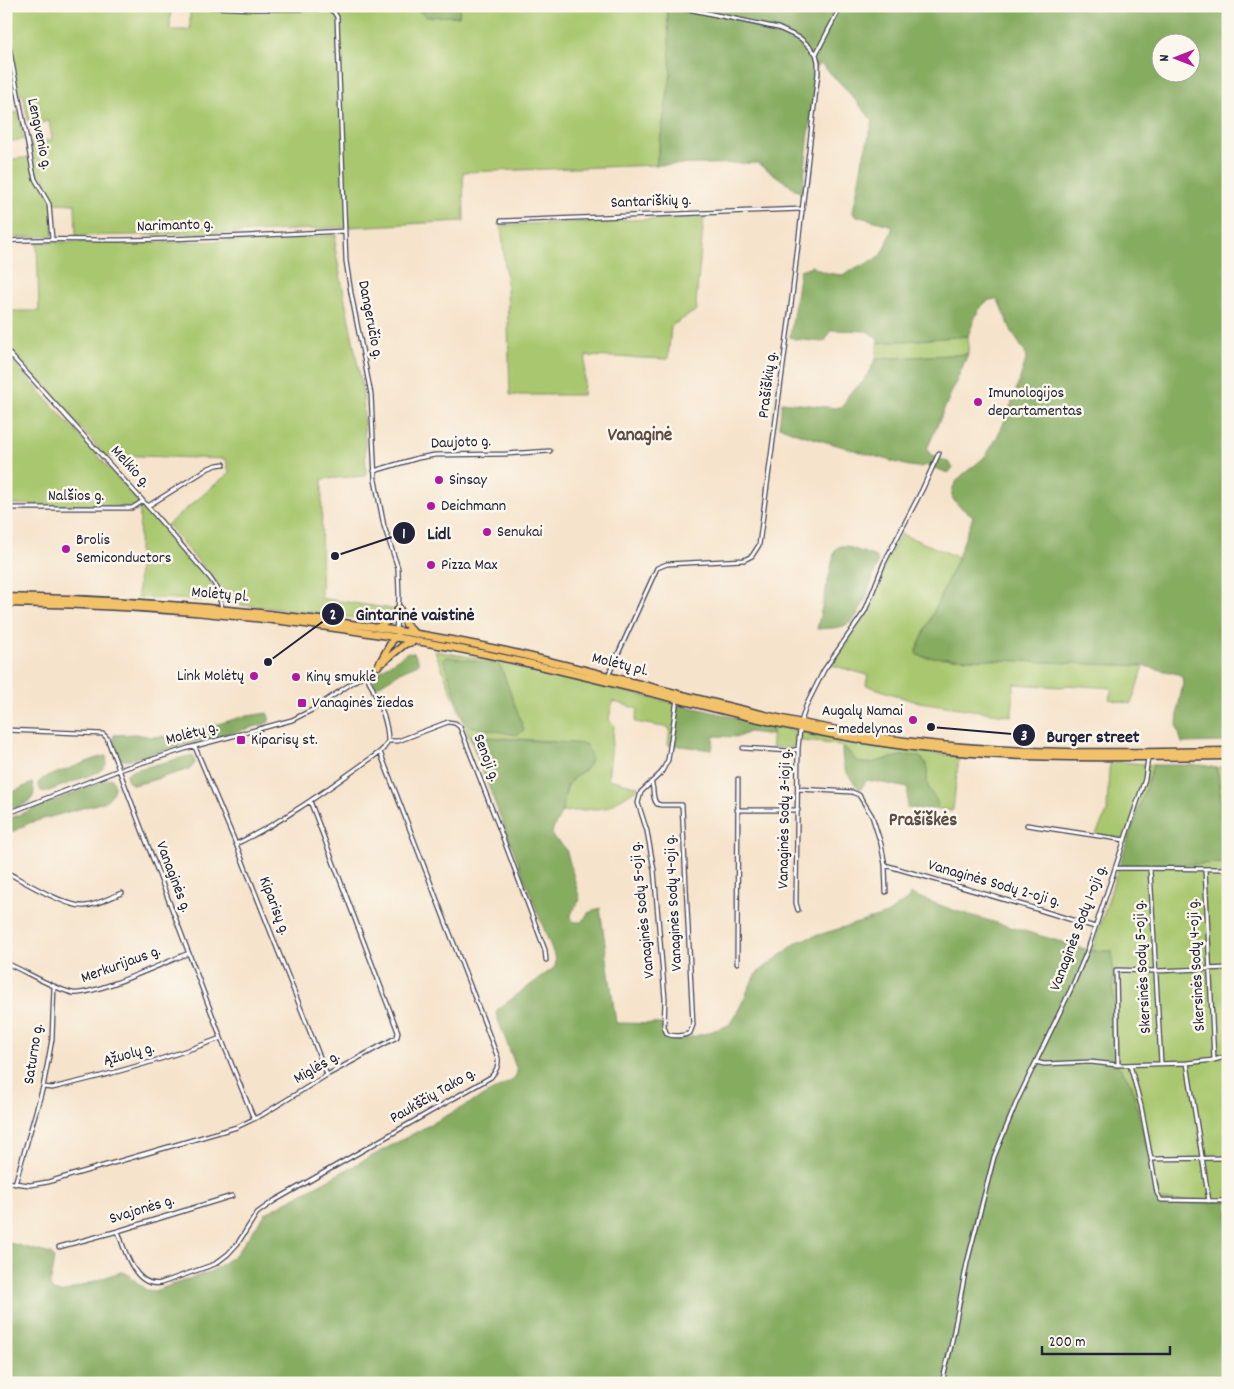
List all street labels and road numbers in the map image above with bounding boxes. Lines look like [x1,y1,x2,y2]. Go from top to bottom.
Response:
street label: Lengvenio g. [20,96,58,172]
street label: Santariškių g. [610,189,692,215]
street label: Narimanto g. [136,213,214,239]
street label: Dangeručio g. [351,279,389,361]
street label: Prašiškių g. [752,350,784,420]
street label: Daujoto g. [430,430,492,456]
street label: Melkio g. [105,441,155,493]
street label: Nalšios g. [48,485,104,508]
street label: Molėtų pl. [190,581,250,609]
street label: Molėtų pl. [589,647,651,683]
street label: Molėtų g. [163,716,221,752]
street label: Senoji g. [466,731,506,785]
street label: Vanaginės Sodų 3-ioji g. [772,749,798,889]
street label: Vanaginės Sodų 4-oji g. [659,834,689,972]
street label: Vanaginės g. [149,838,197,916]
street label: Vanaginės Sodų 5-oji g. [624,840,662,980]
street label: Vanaginės Sodų 2-oji g. [925,854,1063,914]
street label: Vanaginės Sodų 1-oji g. [1044,862,1114,994]
street label: Kiparisų g. [252,873,296,939]
street label: Skersinės Sodų 4-oji g. [1182,898,1212,1032]
street label: Skersinės Sodų 5-oji g. [1128,900,1158,1034]
street label: Merkurijaus g. [78,940,164,990]
street label: Saturno g. [18,1022,50,1086]
street label: Ąžuolų g. [101,1037,157,1073]
street label: Miglės g. [290,1046,344,1090]
street label: Paukščių Tako g. [386,1062,480,1130]
street label: Svajonės g. [107,1189,177,1231]

